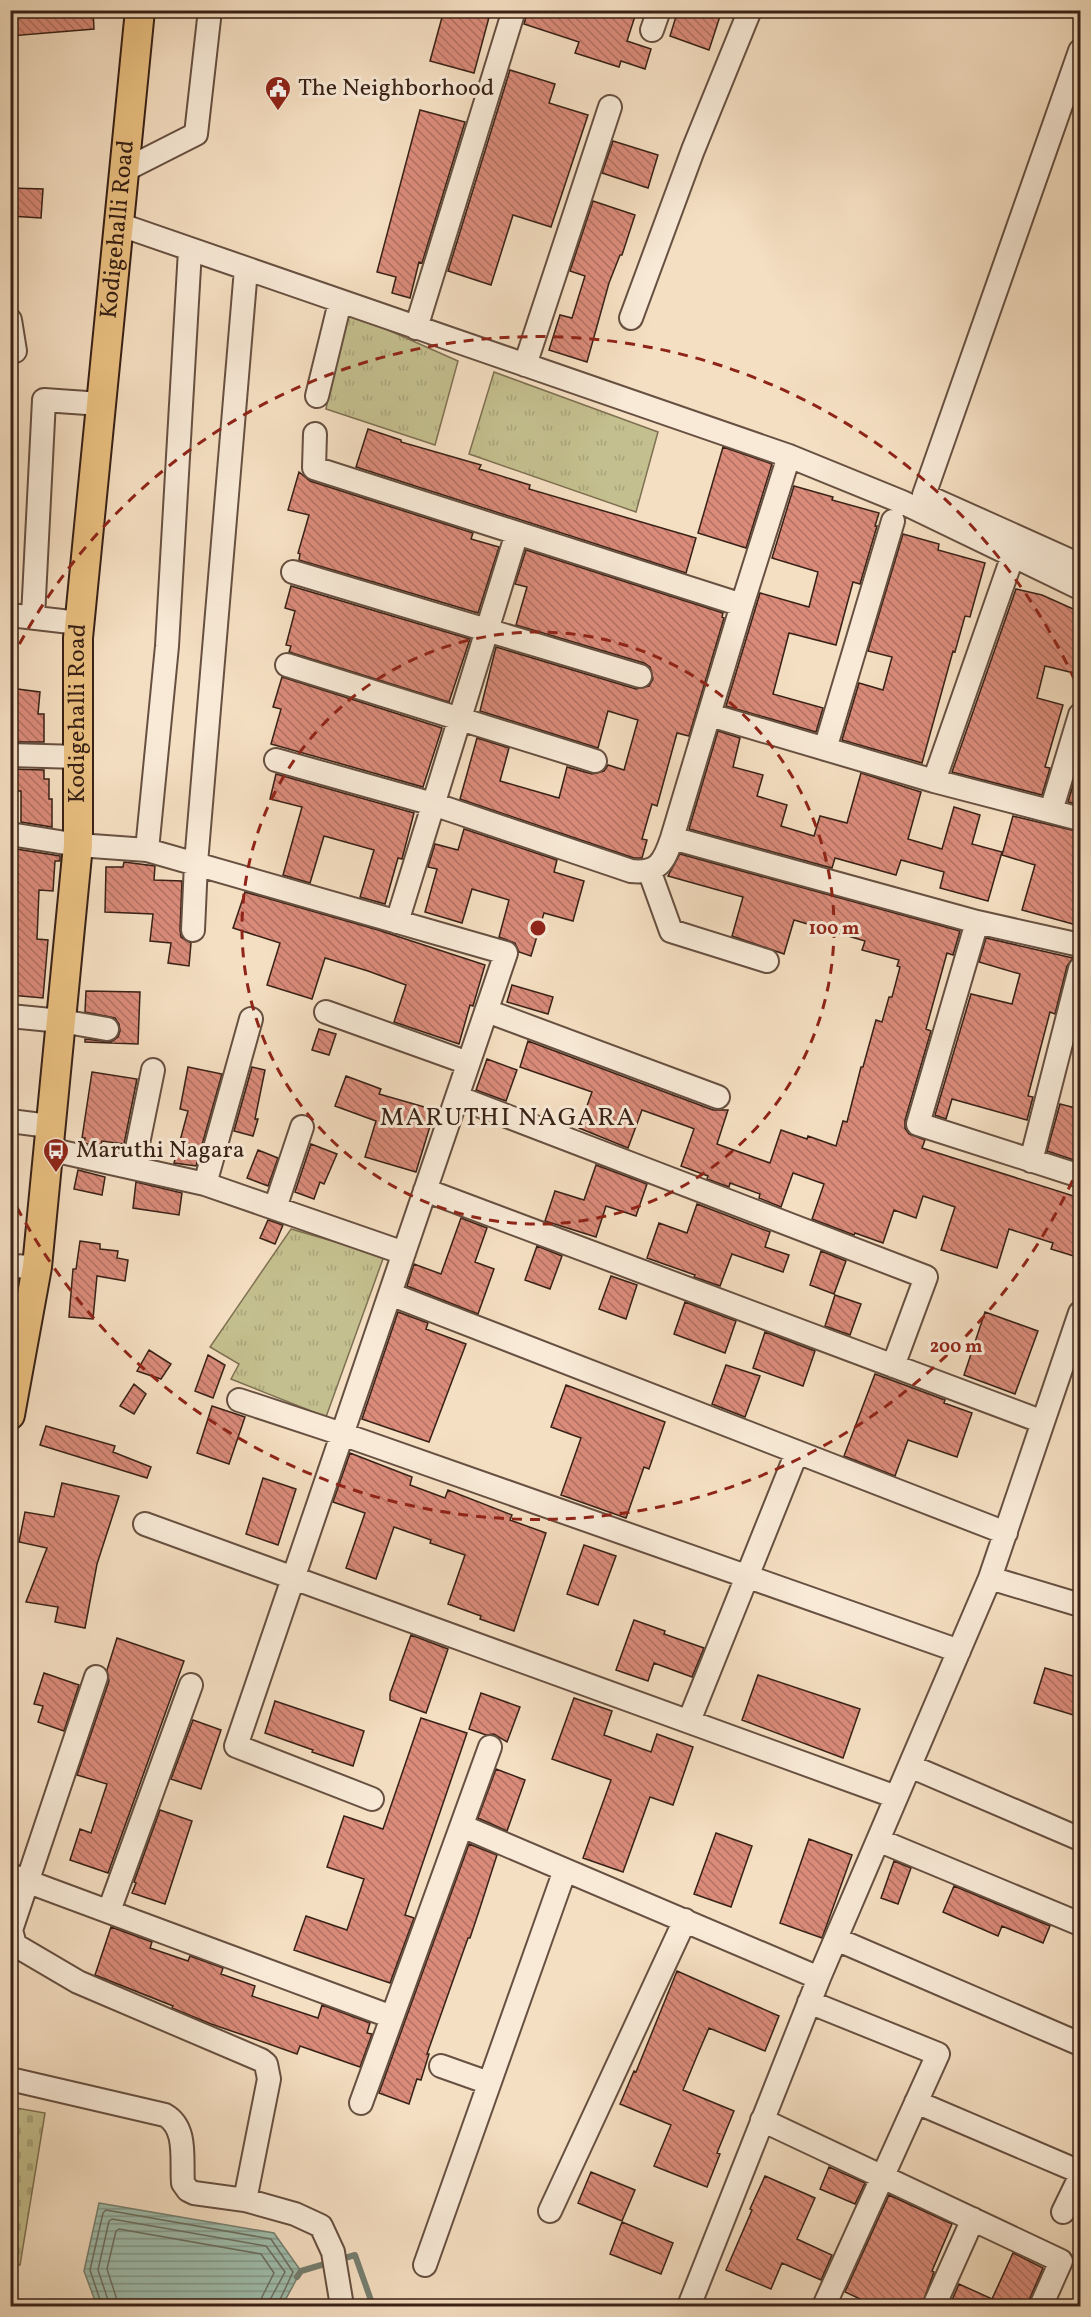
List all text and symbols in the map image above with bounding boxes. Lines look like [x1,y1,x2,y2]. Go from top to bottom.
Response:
place label: The Neighborhood [298,72,494,106]
public building icon: The Neighborhood [263,74,293,112]
street label: Kodigehalli Road [93,138,144,320]
street label: Kodigehalli Road [61,622,96,803]
text: 100 m [809,917,859,942]
centre of rings [528,918,548,938]
district label: MARUTHI NAGARA [380,1100,636,1136]
place label: Maruthi Nagara [76,1134,245,1168]
bus stop icon: Maruthi Nagara [41,1136,71,1174]
text: 200 m [930,1335,982,1360]

